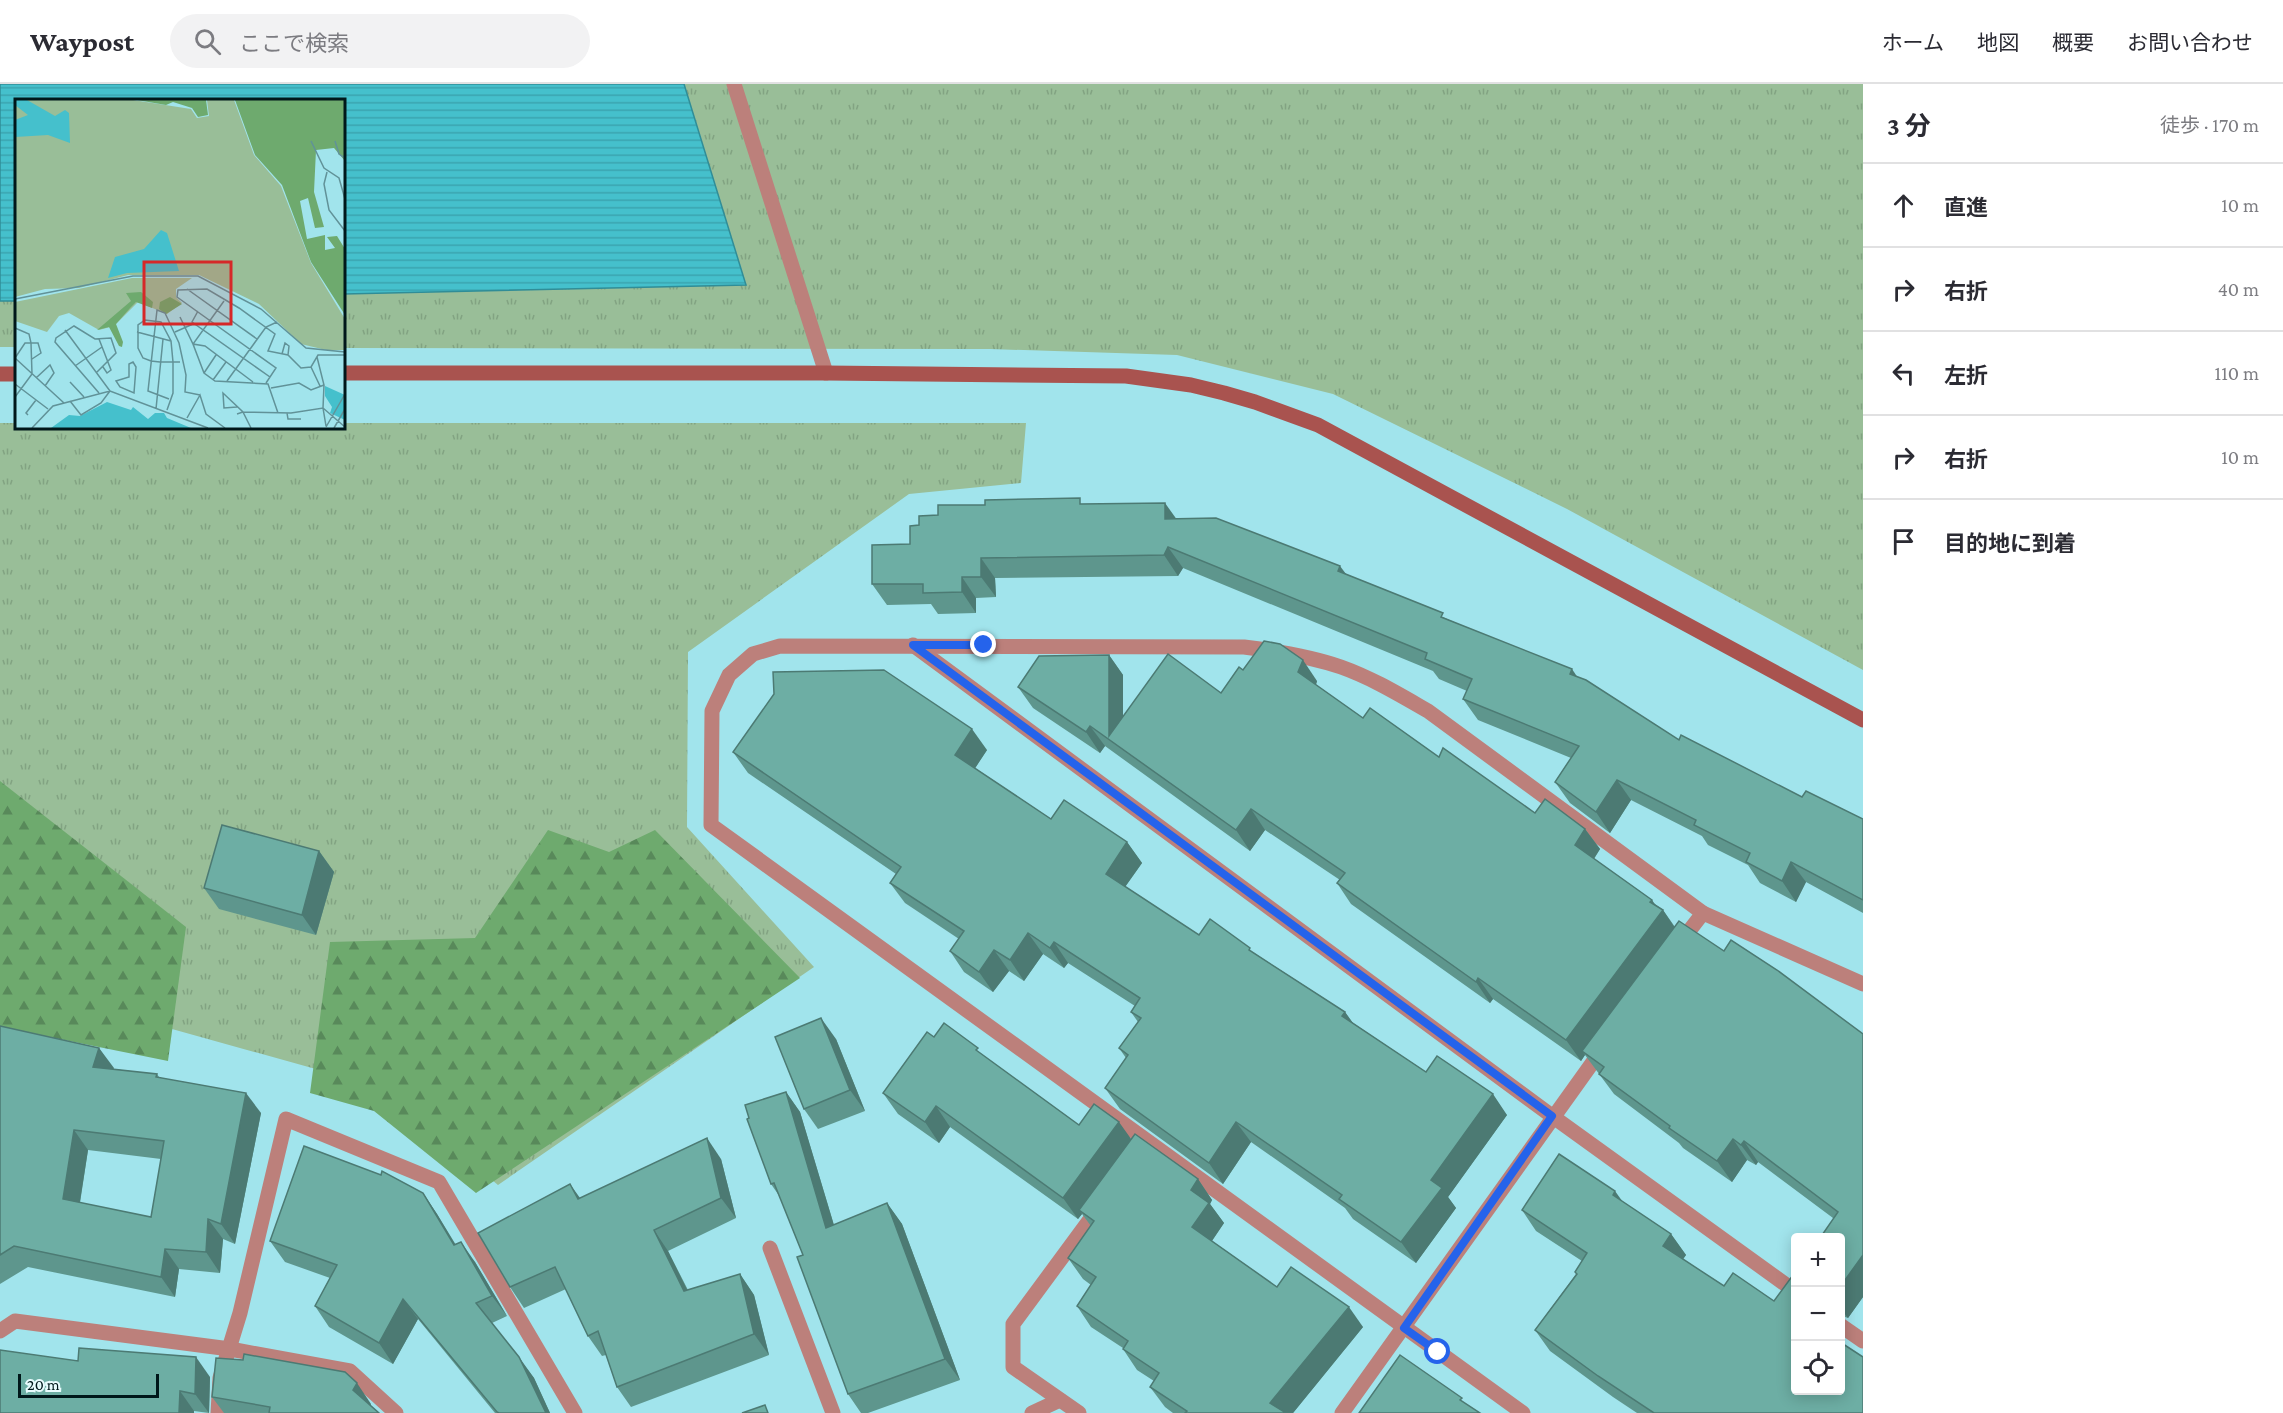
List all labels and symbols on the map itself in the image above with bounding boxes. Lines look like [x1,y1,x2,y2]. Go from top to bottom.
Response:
inset map [15,99,345,429]
route end [970,631,996,657]
route start [1424,1338,1450,1364]
scale bar [18,1371,159,1398]

